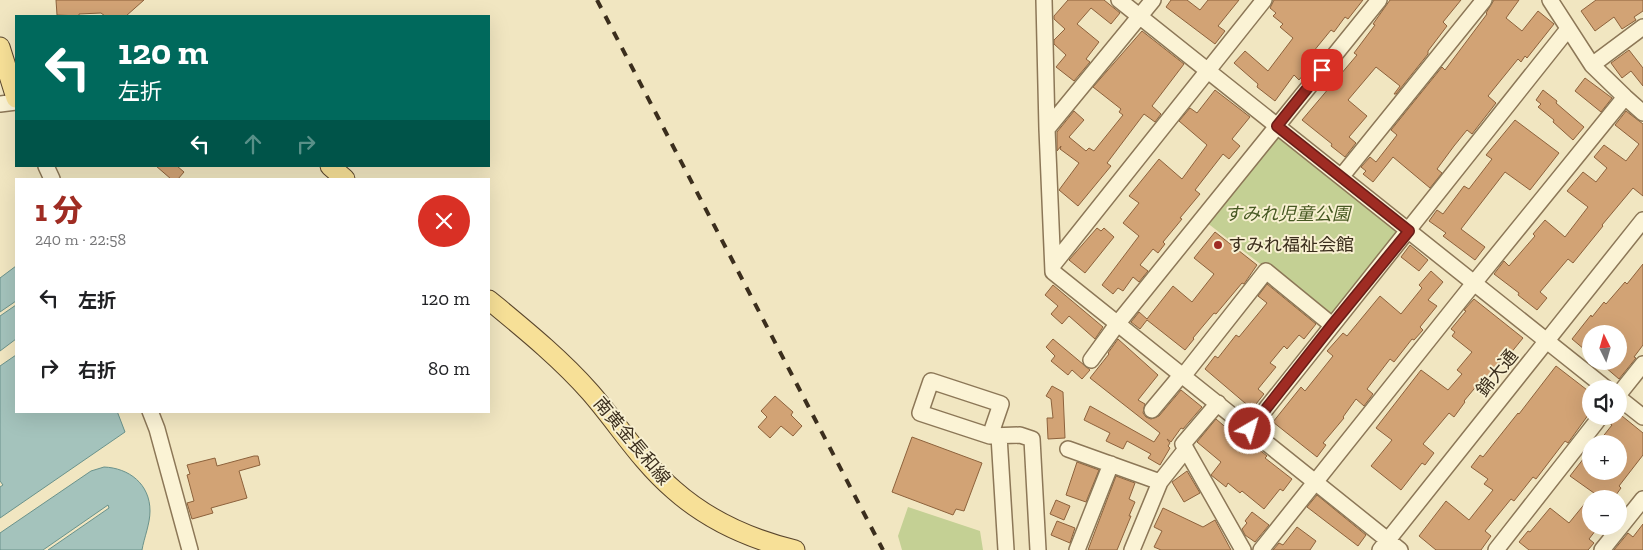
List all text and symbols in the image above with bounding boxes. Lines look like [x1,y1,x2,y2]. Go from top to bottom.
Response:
text: 120 m [118,31,208,73]
icon: left [35,35,100,100]
pin [1301,49,1343,91]
icon: arrive [1308,56,1336,84]
text: 左折 [118,78,162,105]
icon: left [186,130,214,158]
icon: ahead [239,130,267,158]
icon: right [292,130,320,158]
text: 1 分 [35,193,83,229]
button: close [418,195,470,247]
park label: すみれ児童公園 [1224,203,1353,225]
text: 240 m · 22:58 [35,230,126,249]
place label: すみれ福祉会館 [1228,234,1354,256]
marker: すみれ福祉会館 [1212,239,1224,251]
icon: left [35,284,63,312]
text: 120 m [421,287,470,310]
text: 左折 [78,289,116,312]
north arrow [1582,325,1628,370]
map controls [1582,325,1627,535]
street label: 錦大通 [1471,345,1523,401]
icon: right [35,354,63,382]
text: 80 m [428,357,470,380]
text: 右折 [78,359,116,382]
button: sound [1582,380,1627,425]
street label: 南黄金長和線 [589,393,675,489]
position arrow [1223,402,1275,454]
button: + [1582,435,1627,480]
button: − [1582,490,1627,535]

